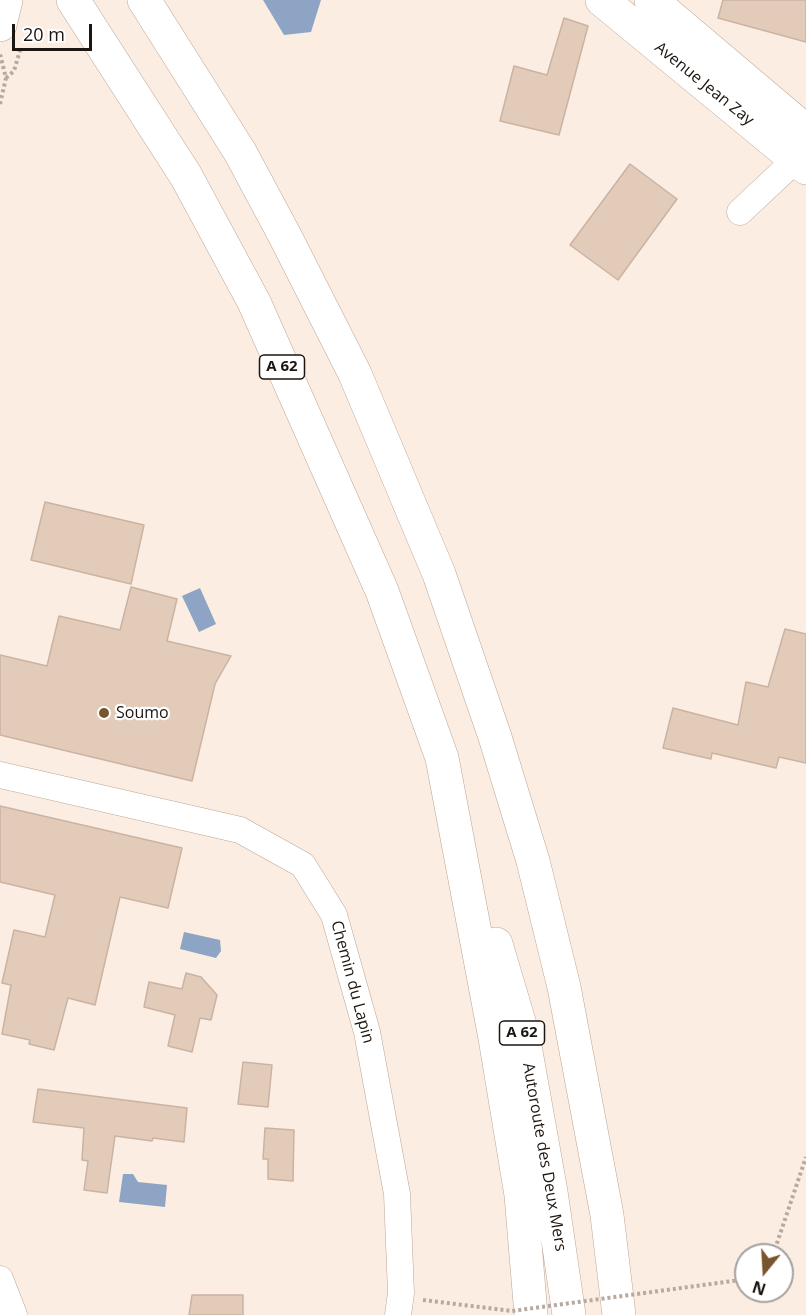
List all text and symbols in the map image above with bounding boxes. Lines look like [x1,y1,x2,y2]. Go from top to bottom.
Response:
scale bar [15,12,94,50]
text: 20 m [23,22,65,46]
street label: Avenue Jean Zay [651,38,757,130]
road number: A 62 [260,355,304,379]
place label: Soumo [116,703,169,723]
marker: Soumo [97,706,111,720]
street label: Chemin du Lapin [326,918,378,1046]
road number: A 62 [500,1021,544,1045]
street label: Autoroute des Deux Mers [518,1061,570,1253]
north arrow [734,1243,794,1303]
text: N [749,1276,769,1301]

